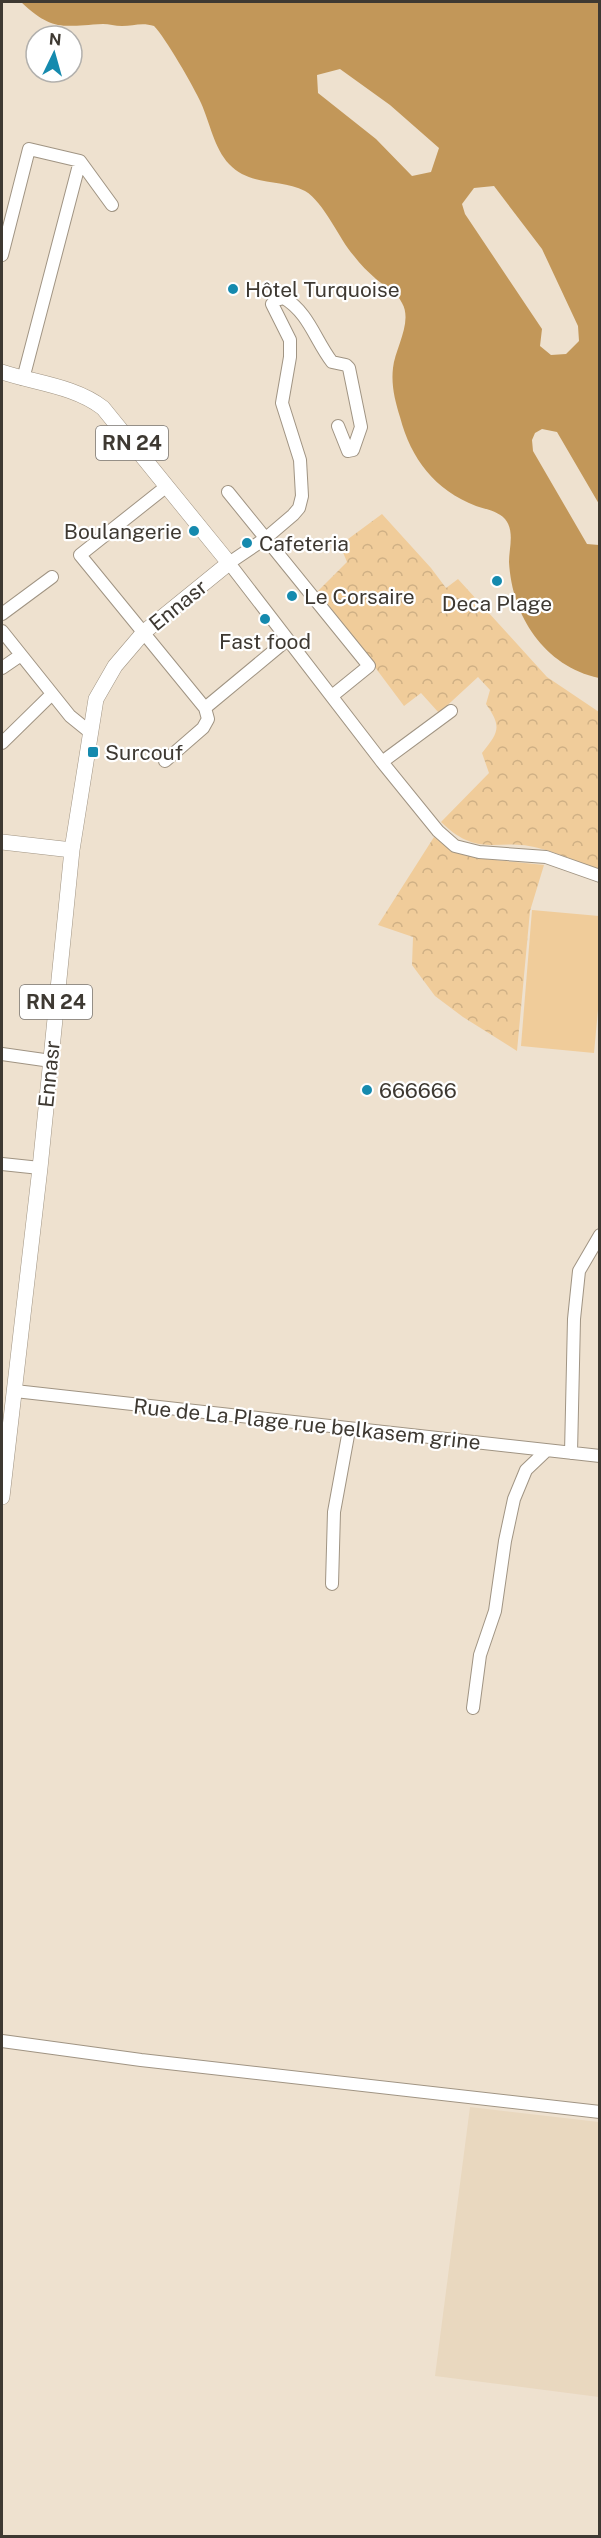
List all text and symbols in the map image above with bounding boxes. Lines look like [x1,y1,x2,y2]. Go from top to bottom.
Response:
north arrow [24,24,84,84]
text: N [48,30,62,50]
place label: Hôtel Turquoise [245,277,400,302]
marker: Hôtel Turquoise [226,282,240,296]
road number: RN 24 [96,426,168,460]
place label: Boulangerie [64,519,182,544]
marker: Boulangerie [187,524,201,538]
place label: Cafeteria [259,531,349,556]
marker: Cafeteria [240,536,254,550]
street label: Ennasr [144,574,212,636]
marker: Deca Plage [490,574,504,588]
place label: Le Corsaire [304,584,415,609]
marker: Le Corsaire [285,589,299,603]
place label: Deca Plage [442,591,552,616]
marker: Fast food [258,612,272,626]
place label: Fast food [219,629,311,654]
place label: Surcouf [105,740,183,765]
marker: Surcouf [86,745,100,759]
road number: RN 24 [20,985,92,1019]
street label: Ennasr [33,1039,65,1109]
place label: 666666 [379,1078,457,1103]
marker: 666666 [360,1083,374,1097]
street label: Rue de La Plage rue belkasem grine [132,1393,482,1455]

